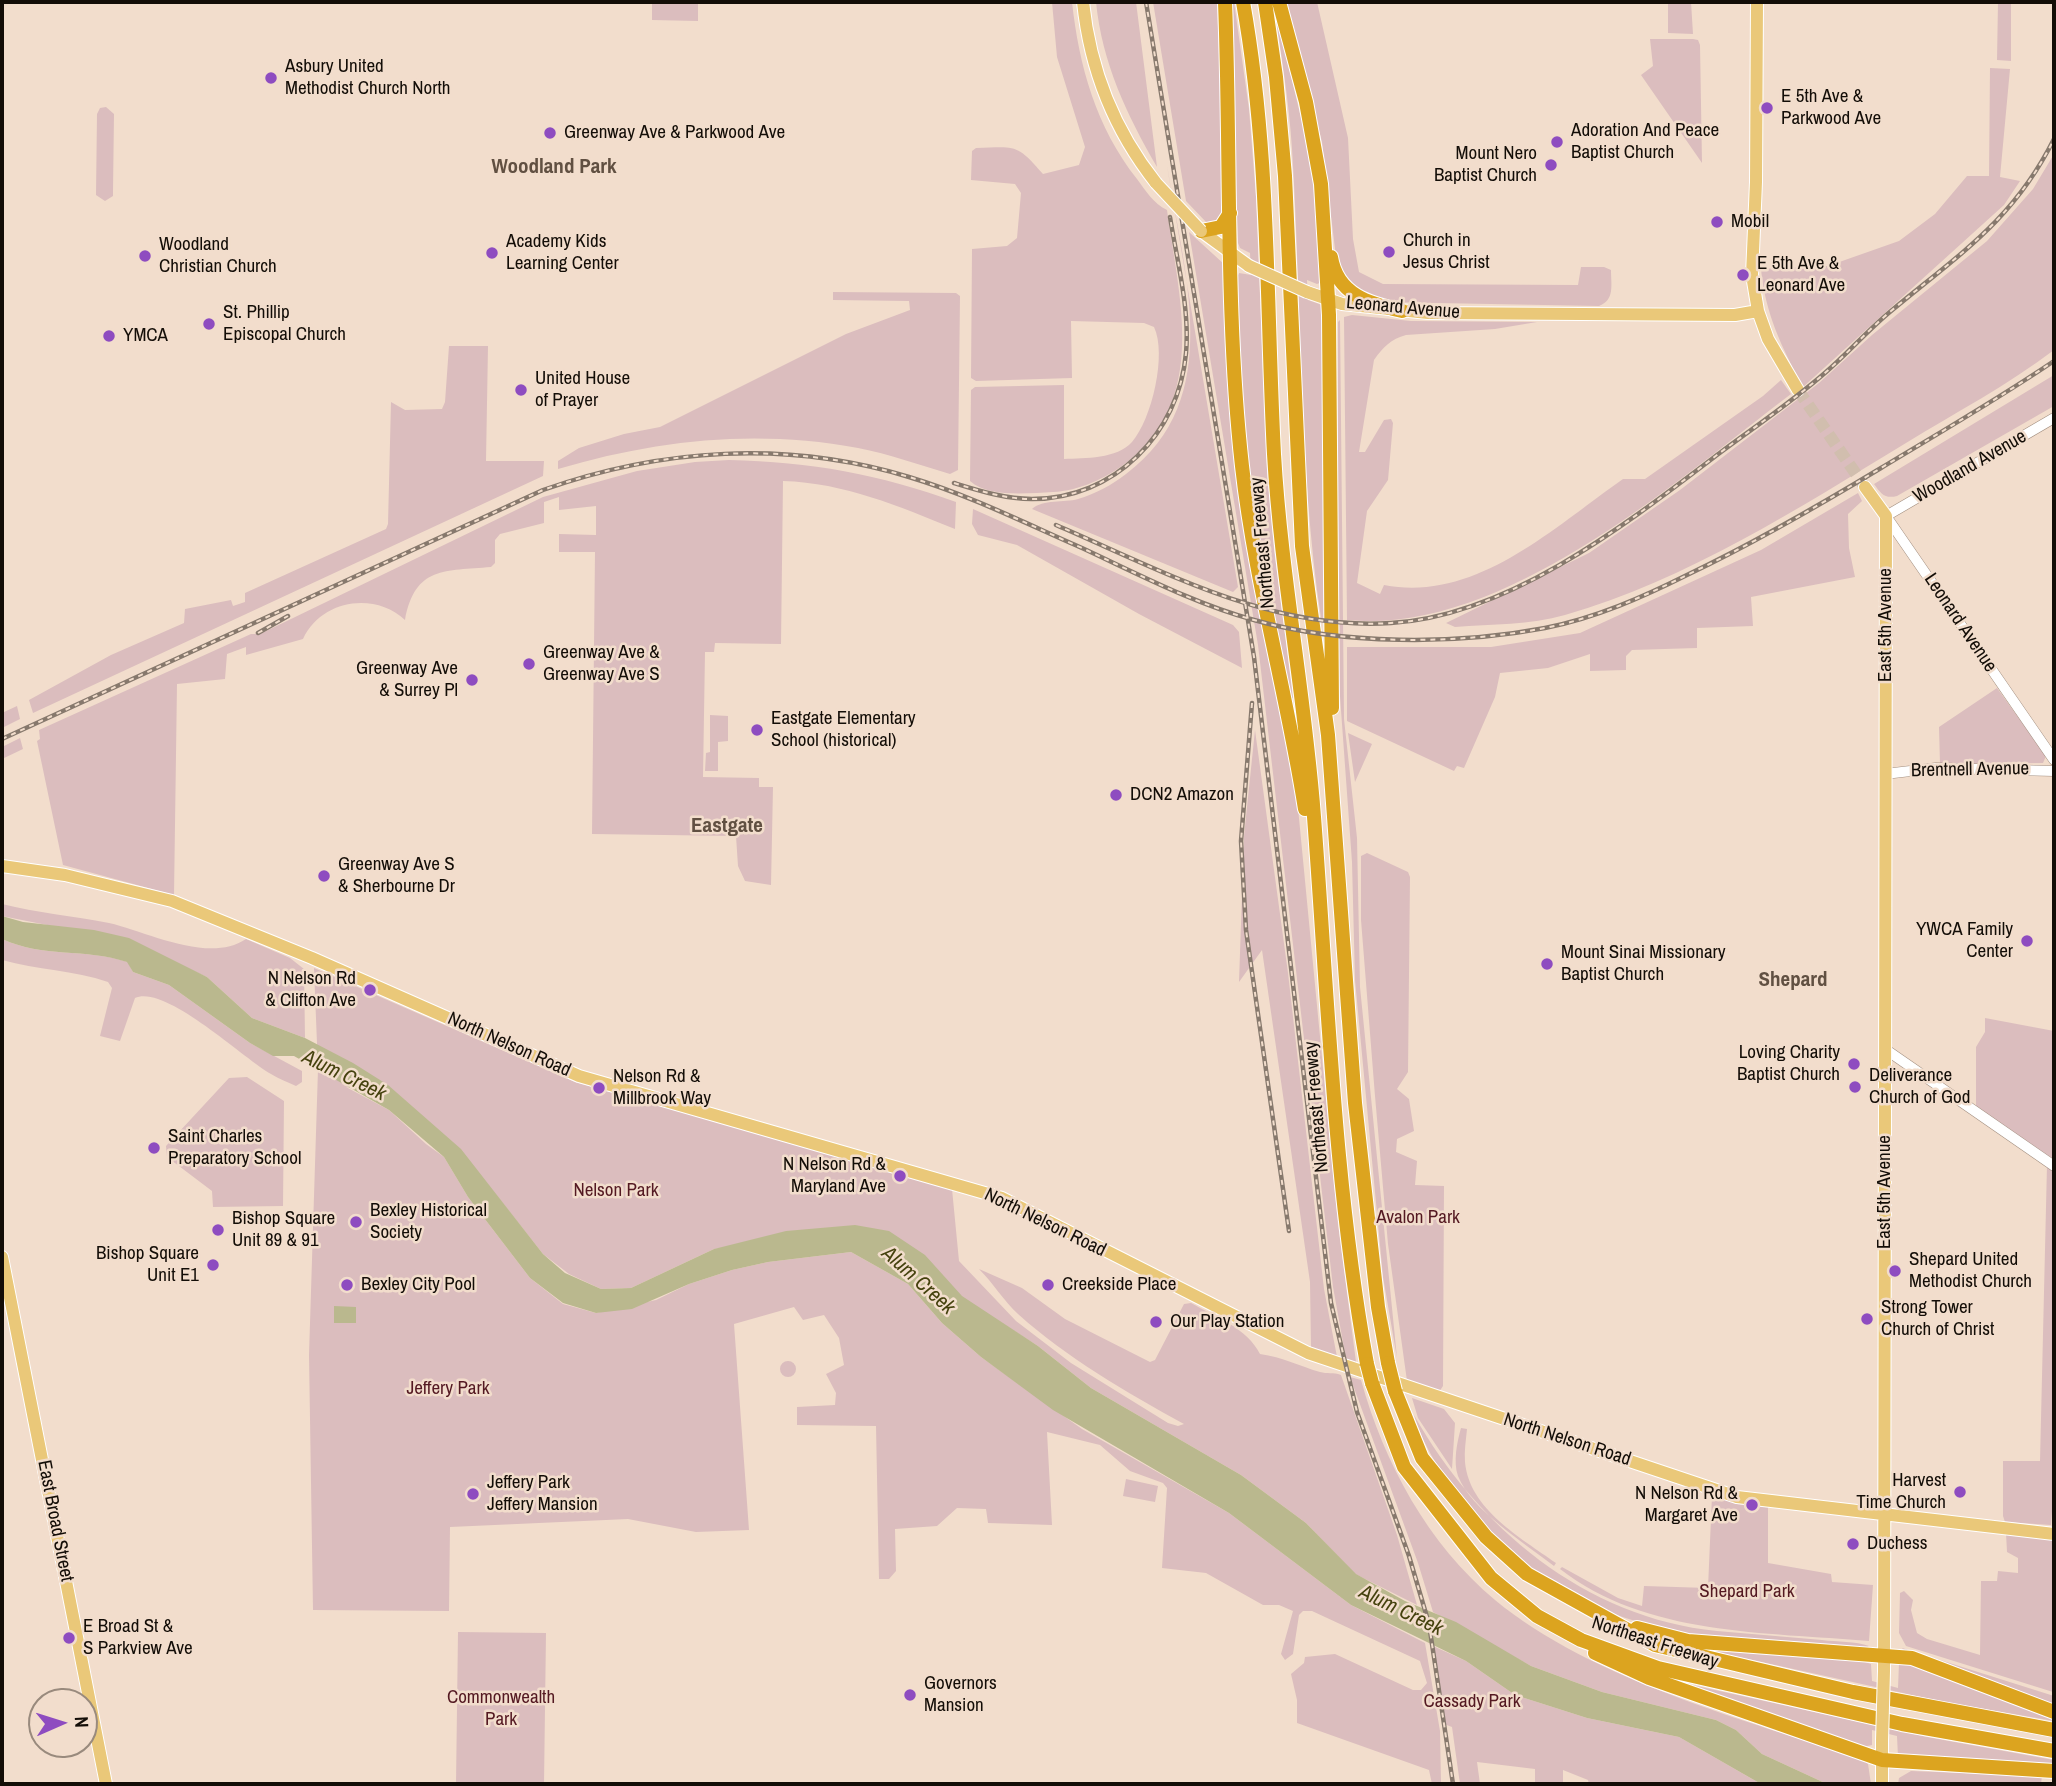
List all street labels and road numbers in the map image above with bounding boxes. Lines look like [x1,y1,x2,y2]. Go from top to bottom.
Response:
street label: Leonard Avenue [1345,292,1461,324]
street label: Woodland Avenue [1909,425,2031,509]
street label: Northeast Freeway [1246,476,1280,610]
street label: East 5th Avenue [1875,568,1897,682]
street label: Leonard Avenue [1919,569,2001,677]
street label: Brentnell Avenue [1911,758,2029,782]
street label: North Nelson Road [444,1008,574,1082]
street label: Northeast Freeway [1300,1040,1334,1174]
street label: East 5th Avenue [1874,1135,1896,1249]
street label: North Nelson Road [980,1184,1110,1262]
street label: North Nelson Road [1500,1409,1634,1471]
street label: East Broad Street [32,1458,78,1584]
street label: Northeast Freeway [1589,1612,1721,1674]

